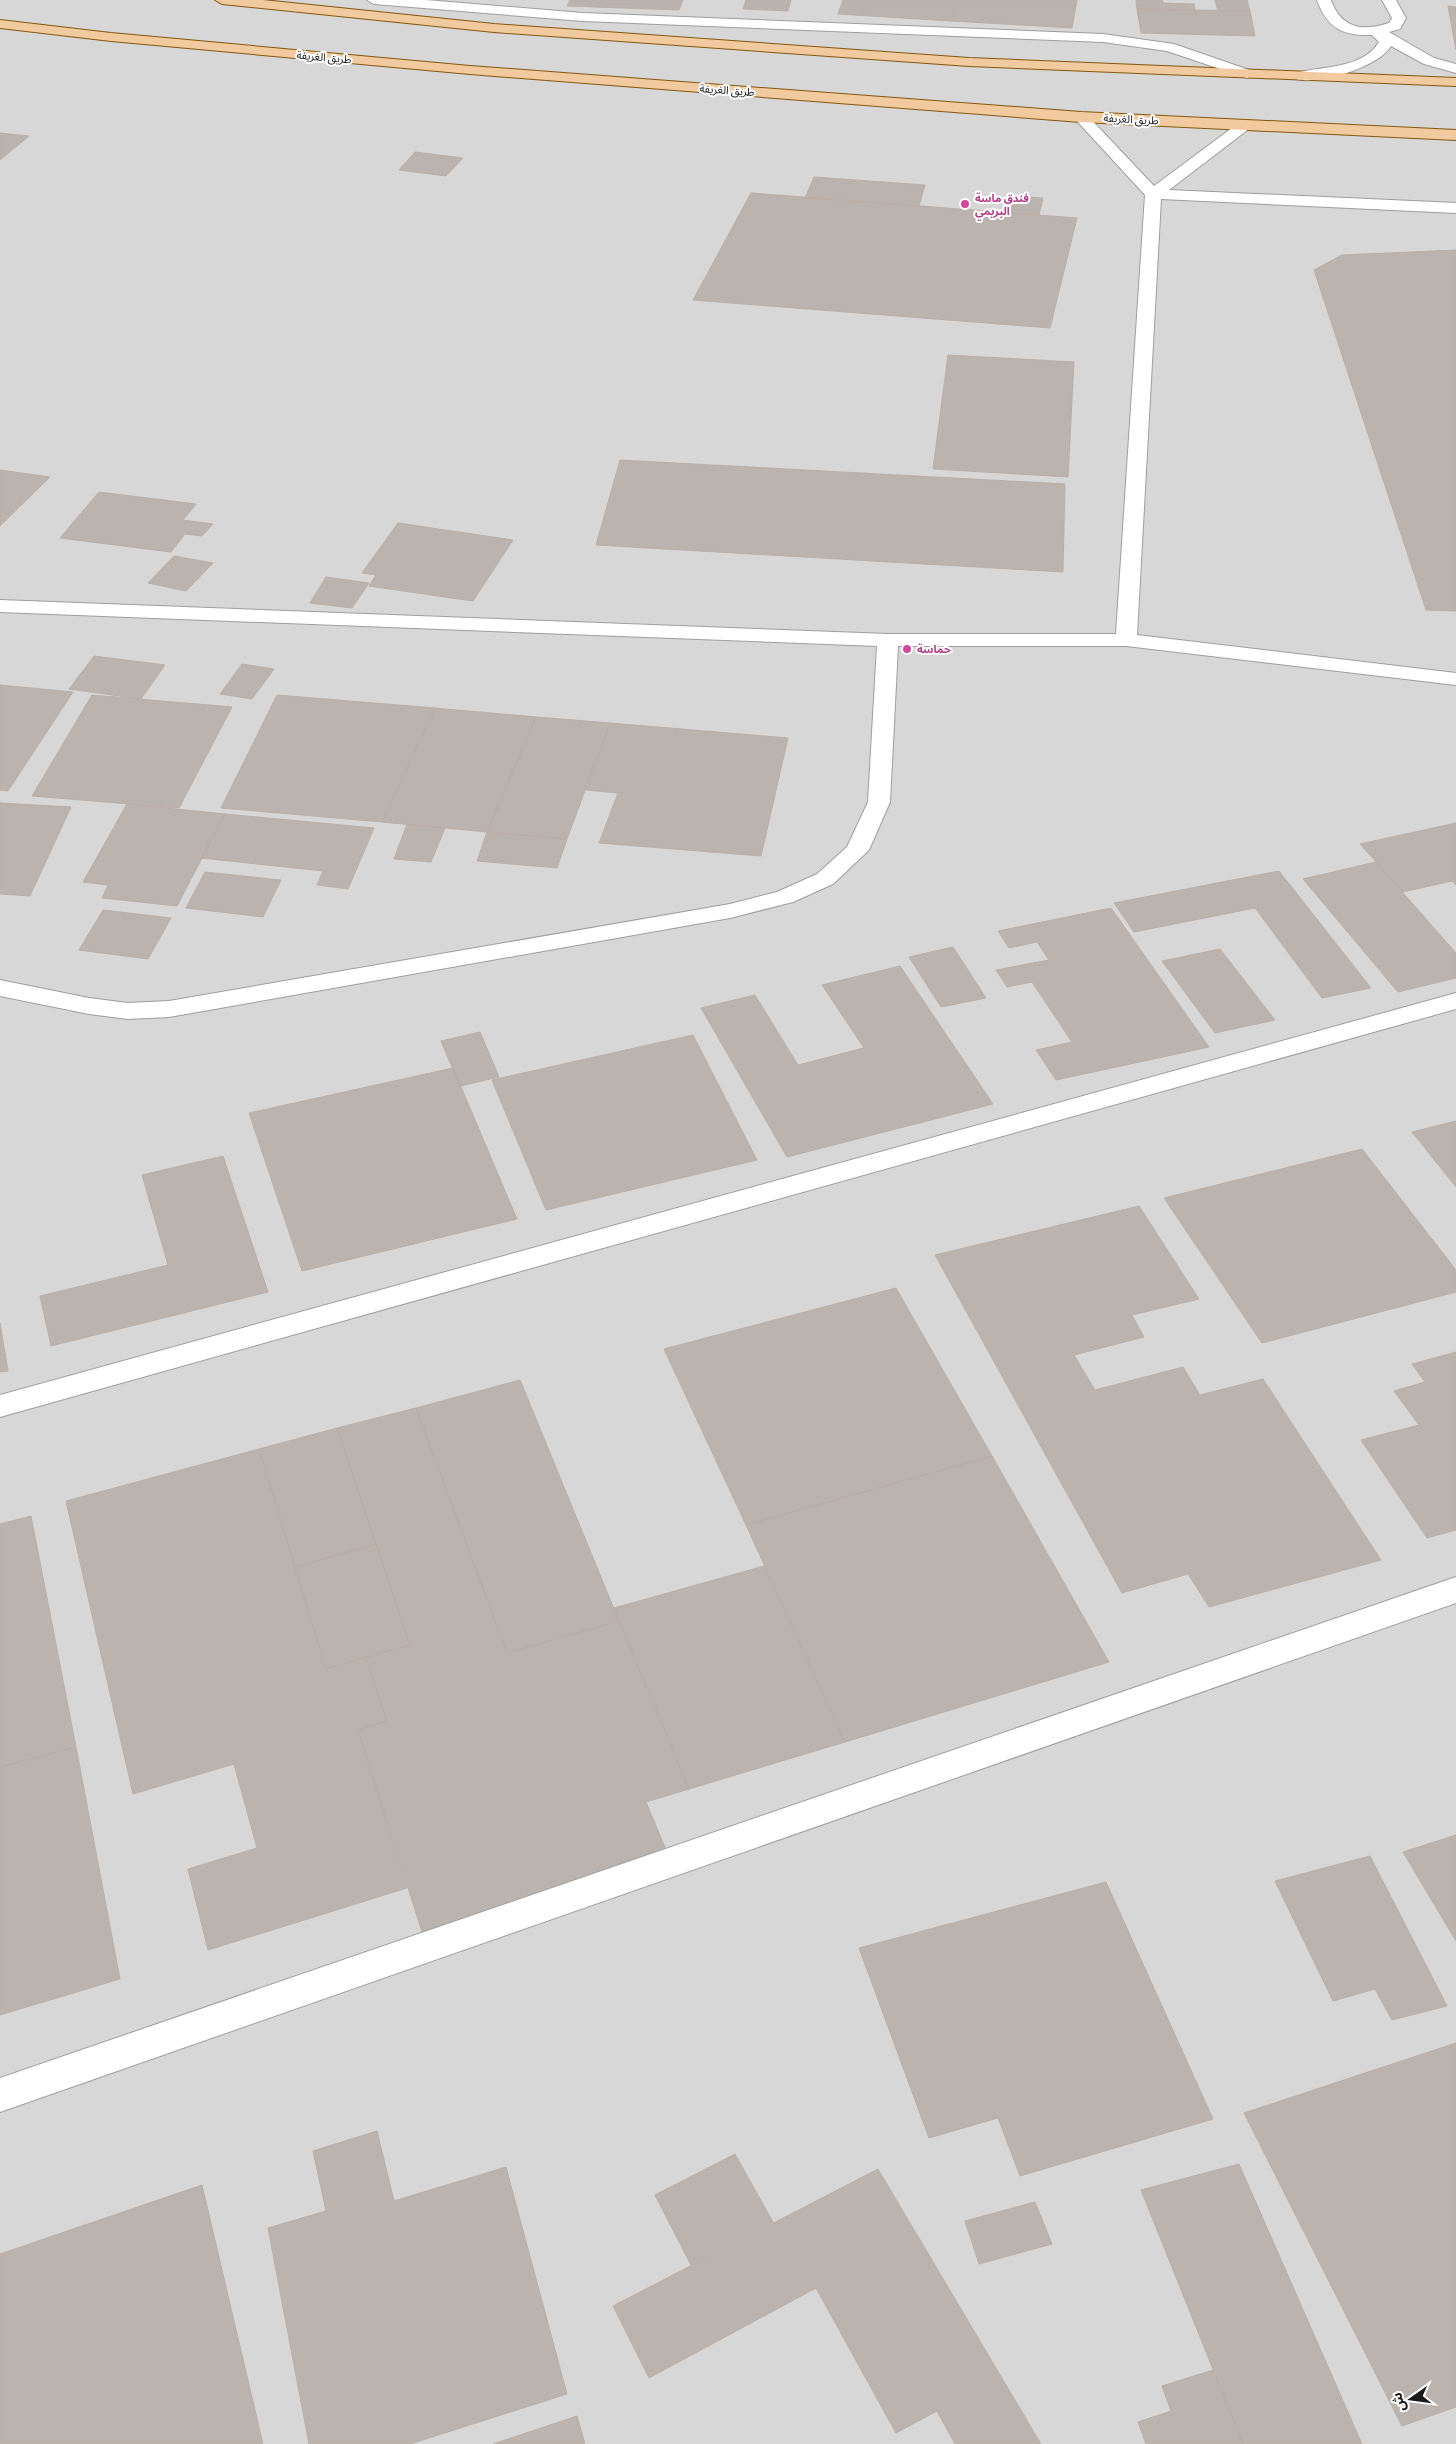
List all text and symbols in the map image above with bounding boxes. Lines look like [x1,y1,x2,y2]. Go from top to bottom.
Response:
street label: طريق الغريفة [296,47,352,66]
street label: طريق الغريفة [699,80,755,99]
street label: طريق الغريفة [1103,110,1159,127]
place label: فندق ماسة البريمي [975,190,1029,221]
marker: فندق ماسة البريمي [959,198,971,210]
place label: حماسة [917,641,951,656]
marker: حماسة [901,643,913,655]
north arrow [1386,2374,1436,2424]
text: ش [1386,2391,1409,2414]

